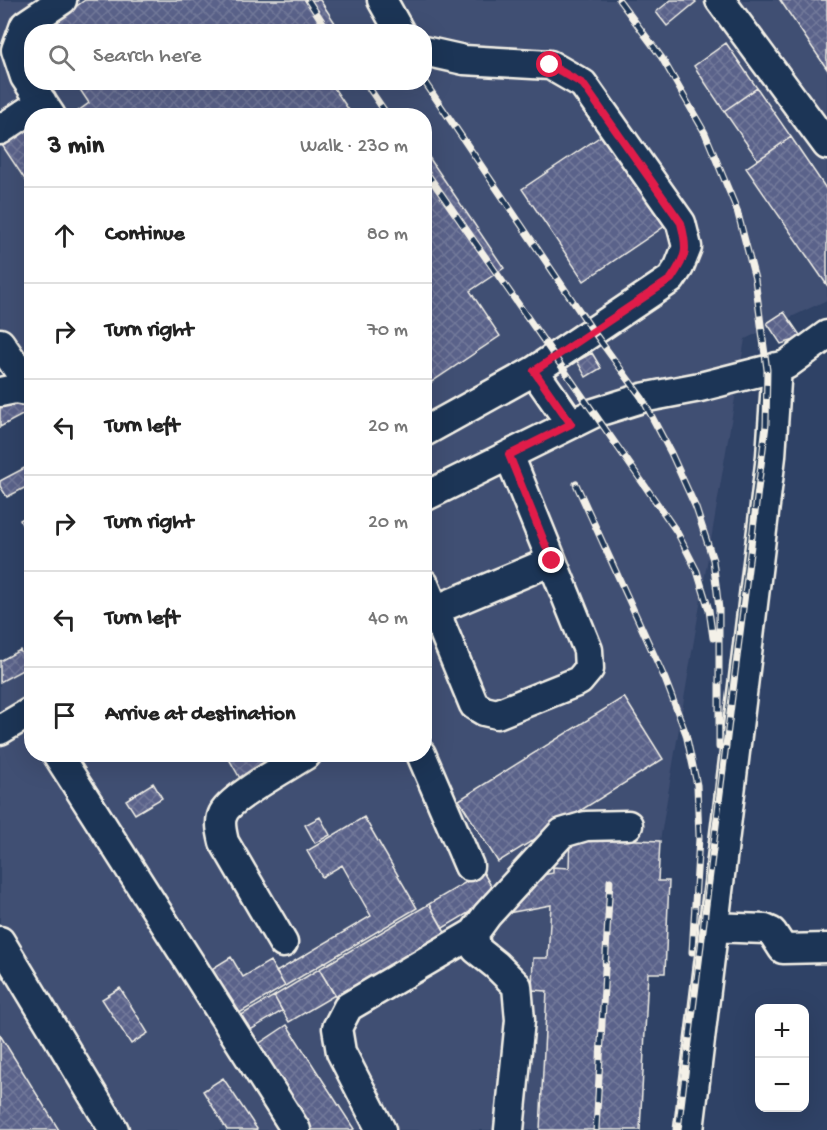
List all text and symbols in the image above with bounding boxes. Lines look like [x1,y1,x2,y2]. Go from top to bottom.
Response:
search box [24,24,432,90]
icon: search [45,41,78,74]
text: Search here [93,44,201,70]
route start [536,51,562,77]
text: 3 min [48,132,104,163]
text: Walk · 230 m [300,136,408,159]
icon: ahead [48,219,81,252]
text: Continue [105,222,185,248]
text: 80 m [367,224,408,247]
icon: right [48,315,81,348]
text: Turn right [105,318,193,344]
text: 70 m [367,320,408,343]
icon: left [48,411,81,444]
text: Turn left [105,414,179,440]
text: 20 m [368,416,408,439]
icon: right [48,507,81,540]
text: Turn right [105,510,193,536]
text: 20 m [368,512,408,535]
route end [538,547,564,573]
icon: left [48,603,81,636]
text: Turn left [105,606,179,632]
text: 40 m [368,608,408,631]
icon: arrive [48,699,81,732]
text: Arrive at destination [105,702,295,728]
map controls [755,1004,809,1112]
button: + [755,1004,809,1058]
button: − [755,1058,809,1112]

